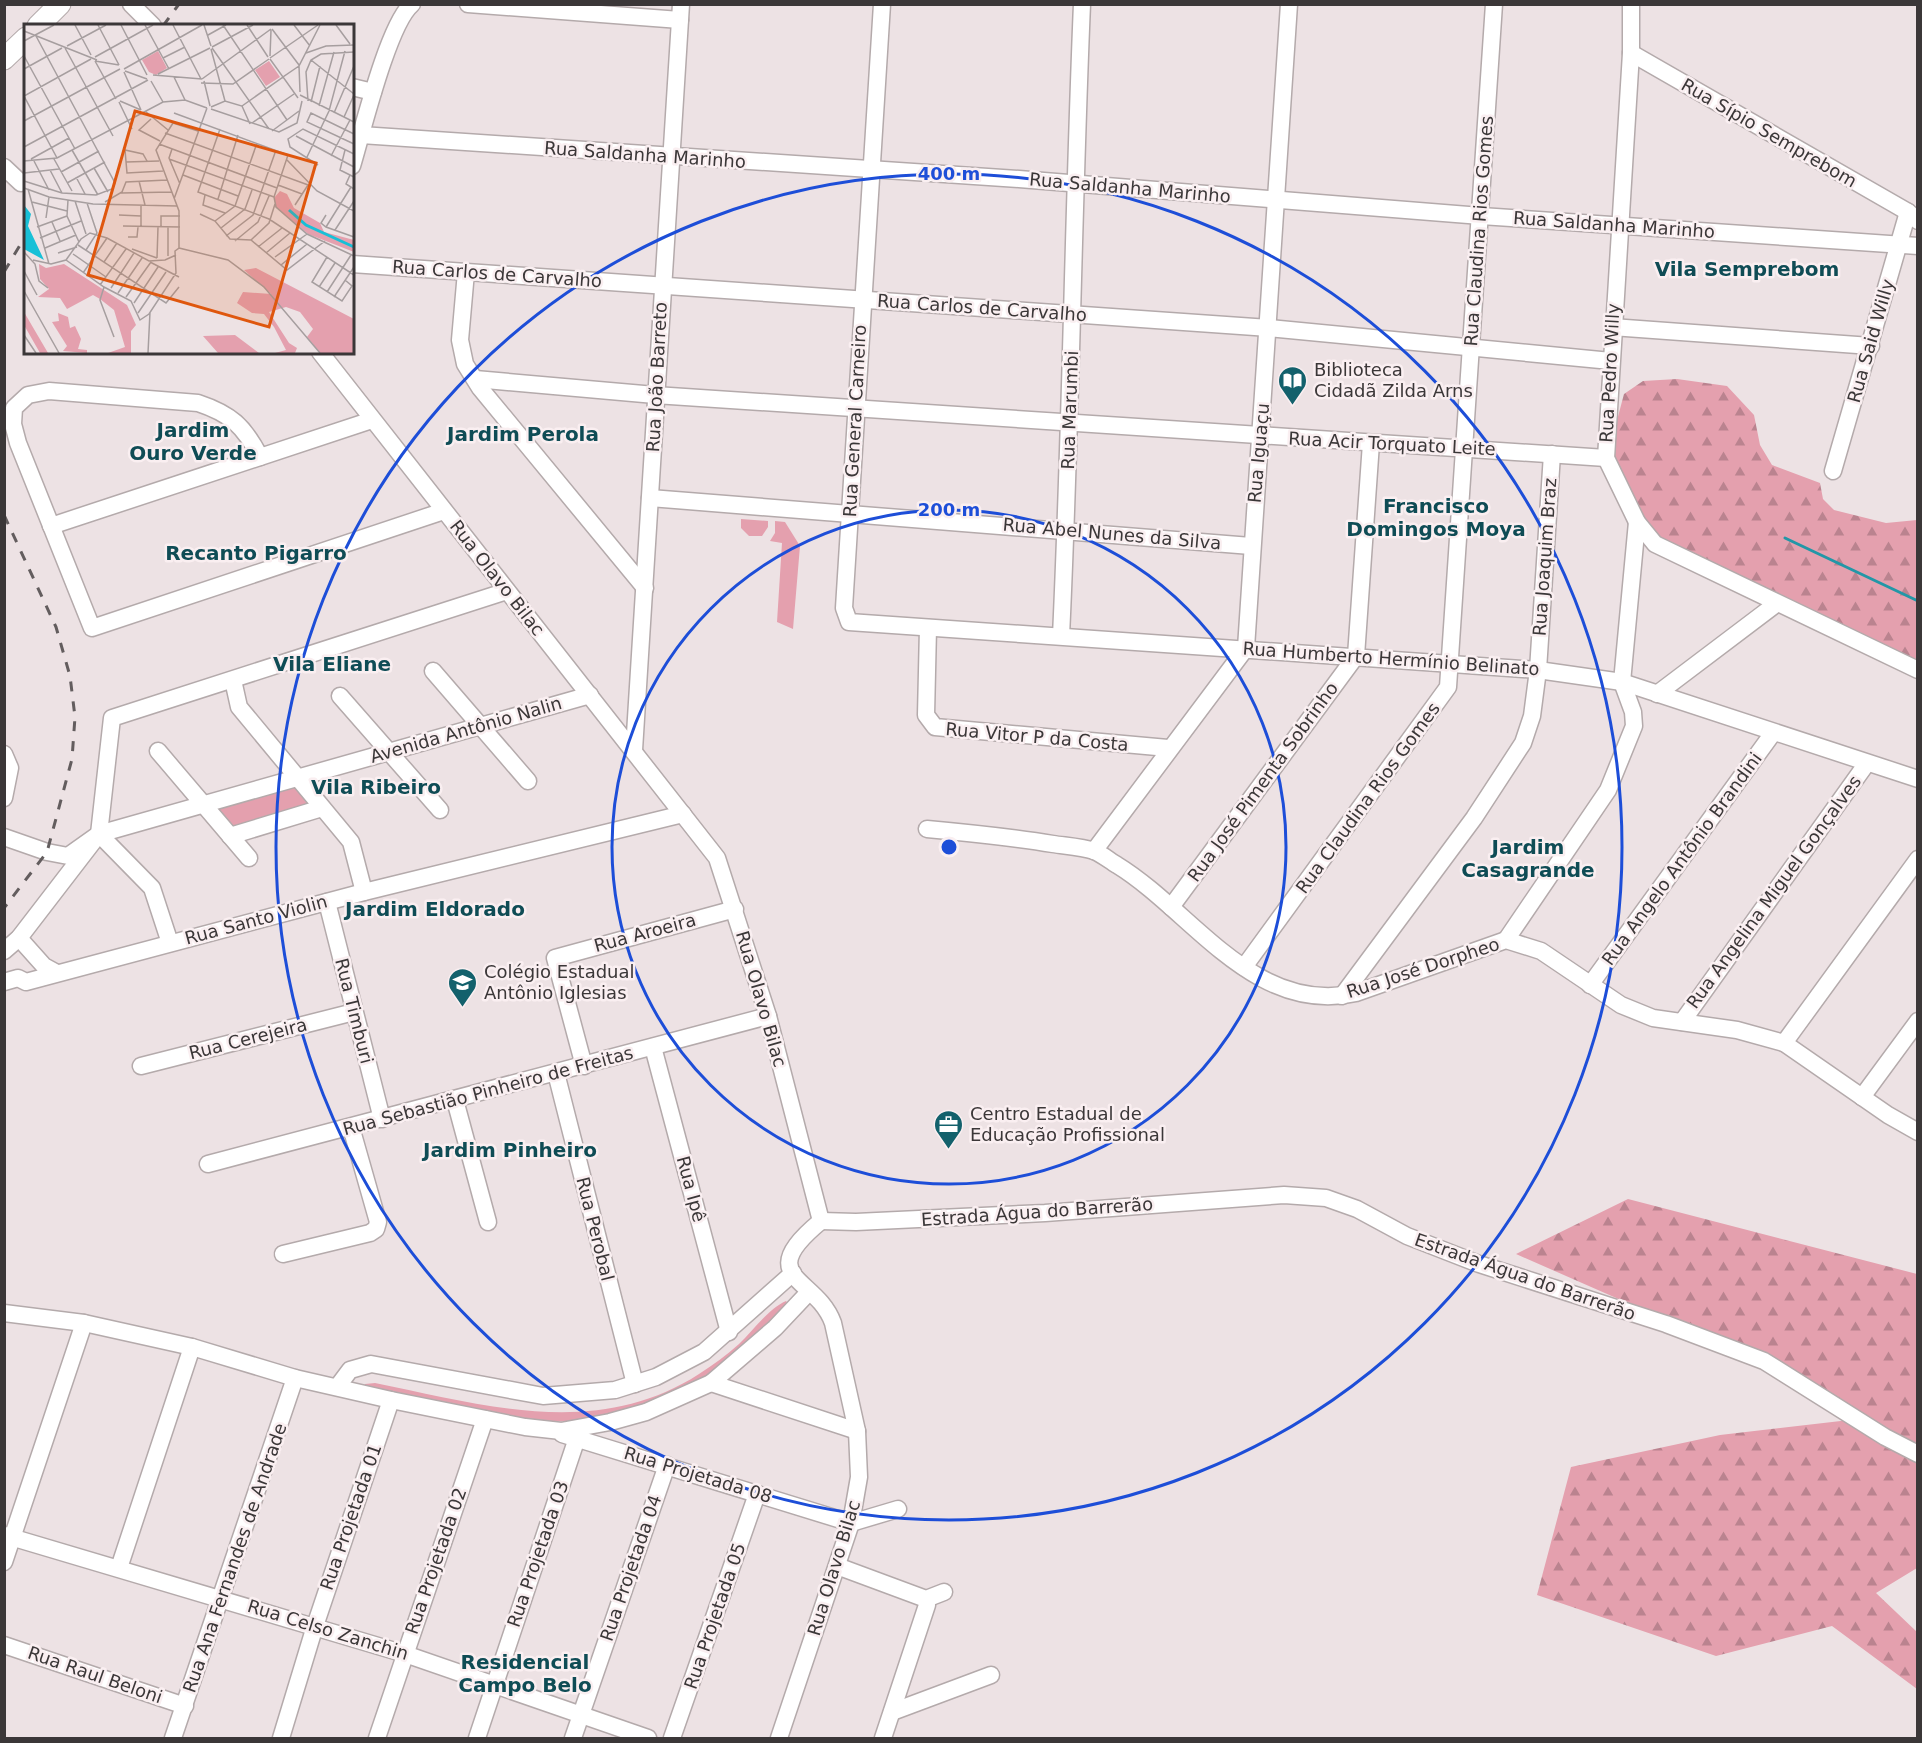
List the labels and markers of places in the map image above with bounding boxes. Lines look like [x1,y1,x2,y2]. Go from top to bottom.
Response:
place label: Biblioteca Cidadã Zilda Arns [1314,359,1473,401]
library icon: Biblioteca Cidadã Zilda Arns [1277,364,1309,406]
centre of rings [939,837,959,857]
place label: Colégio Estadual Antônio Iglesias [484,961,635,1003]
school or university icon: Colégio Estadual Antônio Iglesias [447,966,479,1008]
place label: Centro Estadual de Educação Profissional [970,1103,1165,1145]
office icon: Centro Estadual de Educação Profissional [933,1108,965,1150]

